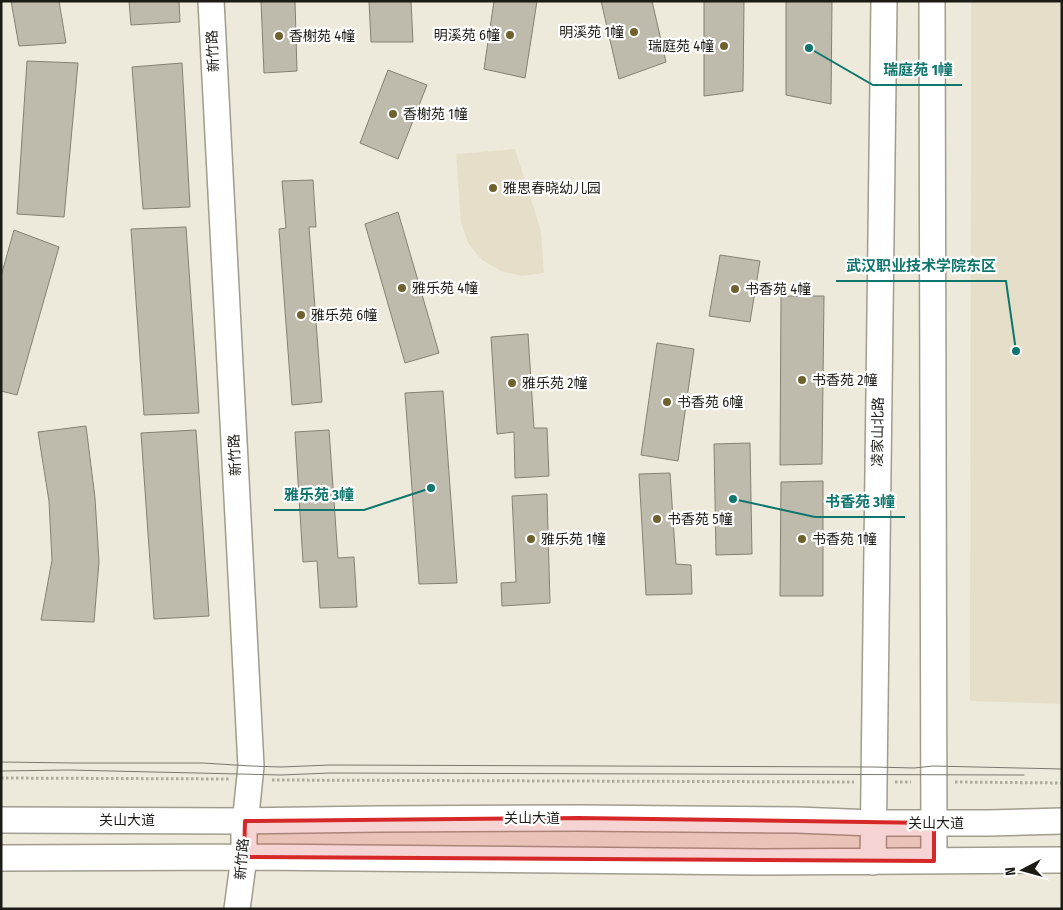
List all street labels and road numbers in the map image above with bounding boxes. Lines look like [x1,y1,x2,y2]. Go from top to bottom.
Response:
street label: 新竹路 [203,30,223,72]
street label: 凌家山北路 [869,397,887,467]
street label: 新竹路 [225,434,245,476]
street label: 关山大道 [504,810,560,827]
street label: 关山大道 [99,812,155,829]
street label: 关山大道 [908,815,964,832]
street label: 新竹路 [232,837,252,881]

